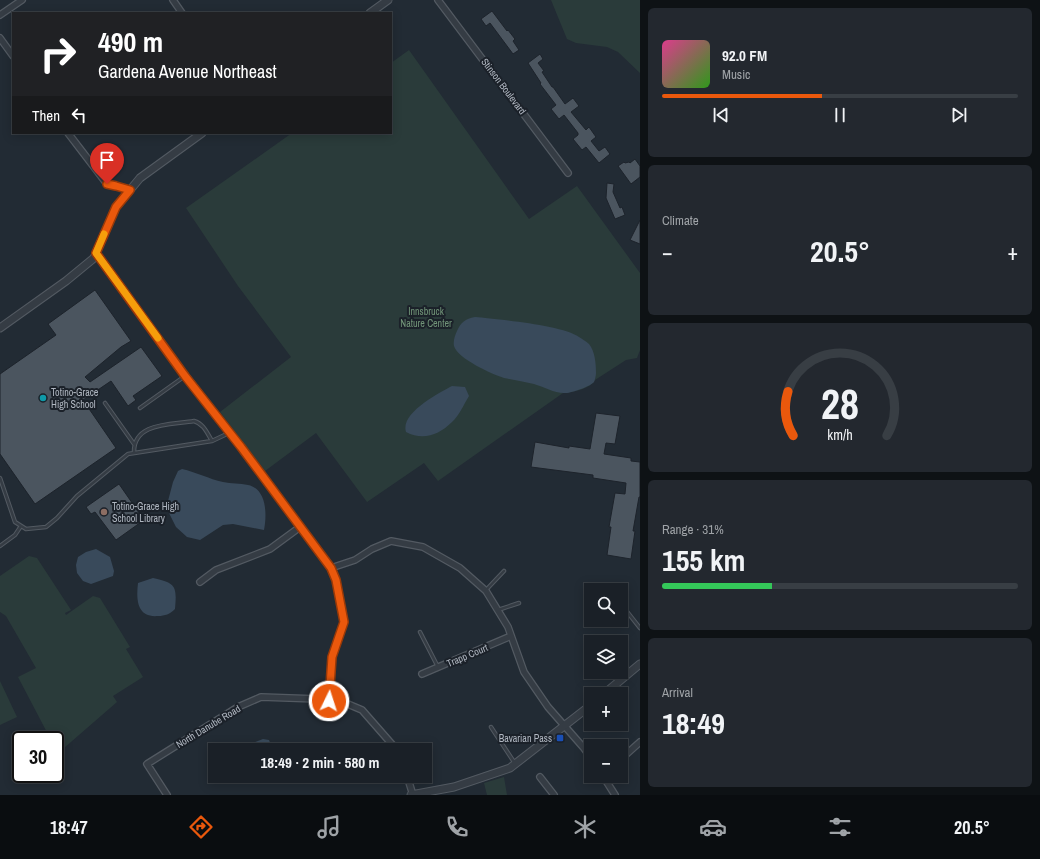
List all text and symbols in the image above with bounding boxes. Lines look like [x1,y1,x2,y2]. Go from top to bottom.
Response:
text: 490 m [98,23,163,61]
icon: right [32,28,84,80]
text: 92.0 FM [722,45,767,66]
street label: Stinson Boulevard [478,56,529,117]
text: Gardena Avenue Northeast [98,59,277,84]
text: Music [722,66,750,83]
icon: left [68,104,90,126]
icon: previous [710,104,732,126]
icon: pause [829,104,851,126]
icon: next [948,104,970,126]
text: Then [32,105,60,126]
pin [90,143,124,184]
icon: arrive [96,149,118,171]
text: Climate [662,212,699,229]
text: 20.5° [810,231,870,271]
text: − [662,237,673,267]
text: + [1007,237,1018,267]
park label: Innsbruck Nature Center [400,305,452,330]
text: 28 [821,375,859,431]
place label: Totino-Grace High School [51,386,99,411]
marker: Totino-Grace High School [38,393,48,403]
text: km/h [827,424,853,443]
place label: Totino-Grace High School Library [112,500,179,525]
marker: Totino-Grace High School Library [99,507,109,517]
text: Range · 31% [662,521,724,538]
text: 155 km [662,540,745,580]
map controls [584,583,628,783]
button: search [584,583,628,627]
button: layers [584,635,628,679]
street label: Trapp Court [445,641,490,670]
position arrow [308,680,350,722]
text: Arrival [662,684,693,701]
button: + [584,687,628,731]
street label: North Danube Road [174,702,243,751]
text: 18:49 [662,703,725,743]
speed limit sign: 30 [12,731,64,783]
place label: Bavarian Pass [499,732,552,745]
marker: Bavarian Pass [555,733,565,743]
button: − [584,739,628,783]
text: 18:49 · 2 min · 580 m [261,752,379,773]
icon: directions [187,813,215,841]
icon: music [315,813,343,841]
icon: phone [443,813,471,841]
icon: climate [571,813,599,841]
icon: car [699,813,727,841]
icon: filters [826,813,854,841]
text: 18:47 [50,815,88,840]
text: 20.5° [954,815,990,840]

